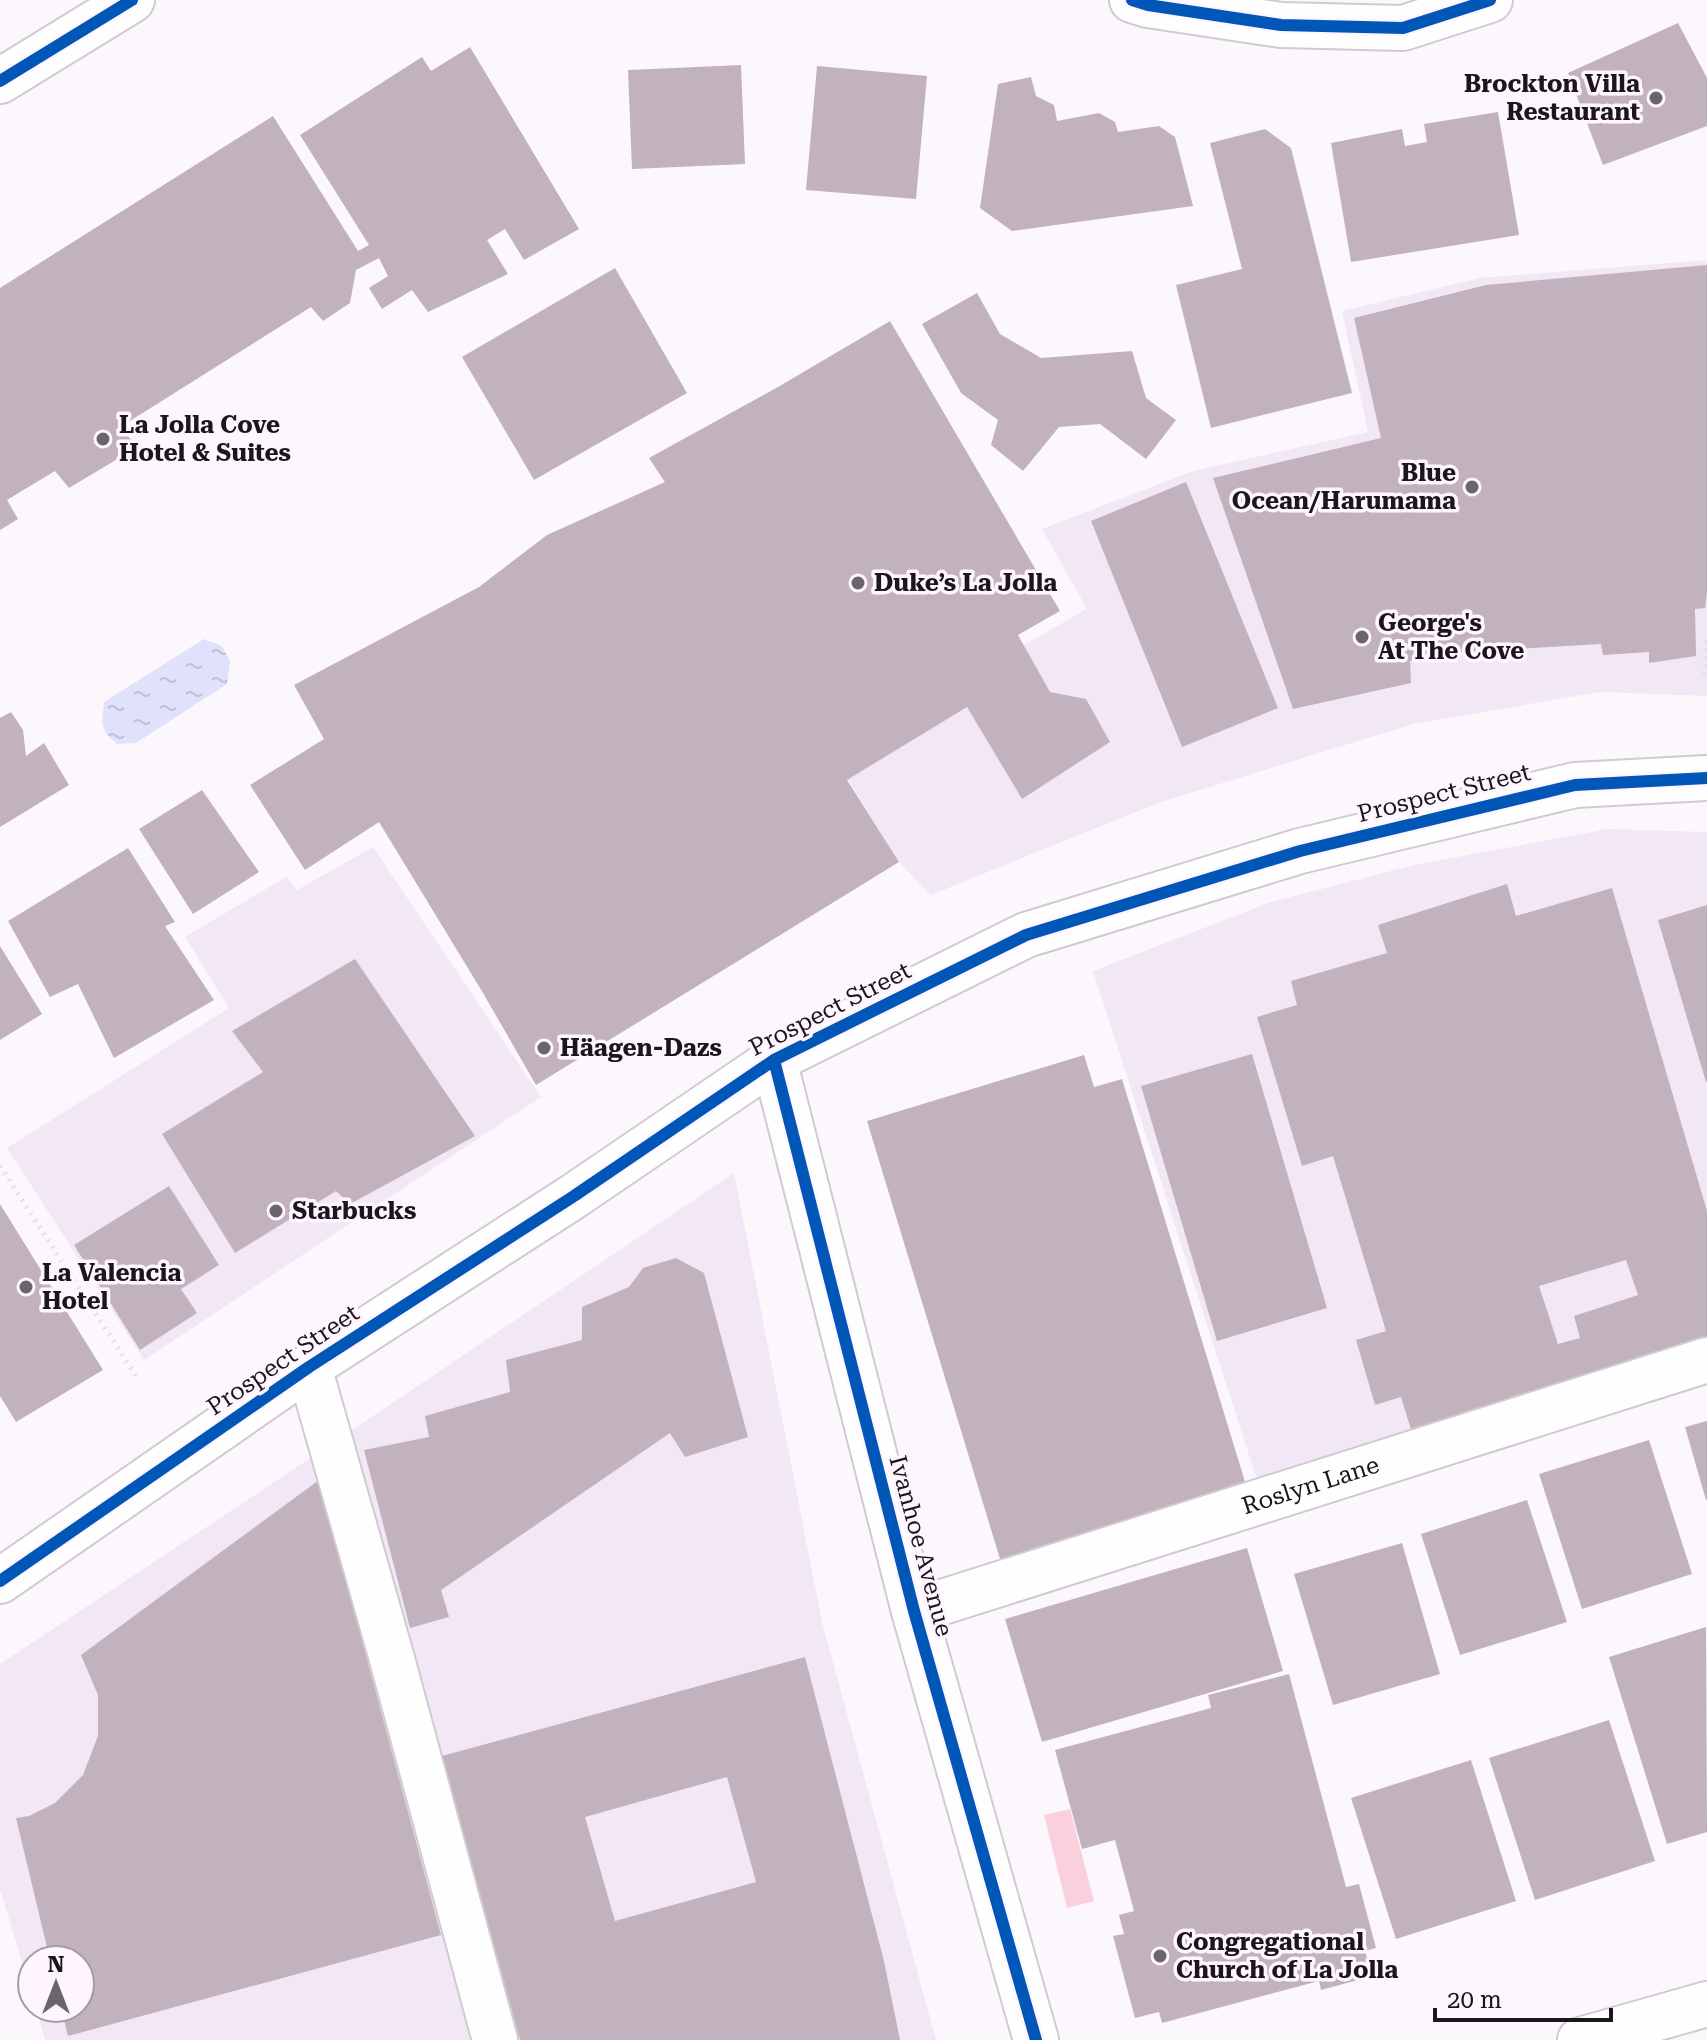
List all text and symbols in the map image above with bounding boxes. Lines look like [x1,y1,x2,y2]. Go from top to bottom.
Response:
place label: Brockton Villa Restaurant [1464,70,1640,126]
marker: Brockton Villa Restaurant [1647,89,1665,107]
place label: La Jolla Cove Hotel & Suites [119,411,291,467]
marker: La Jolla Cove Hotel & Suites [94,430,112,448]
place label: Blue Ocean/Harumama [1232,459,1456,515]
marker: Blue Ocean/Harumama [1463,478,1481,496]
place label: Duke’s La Jolla [874,569,1057,597]
marker: Duke’s La Jolla [849,574,867,592]
place label: George's At The Cove [1378,609,1524,665]
marker: George's At The Cove [1353,628,1371,646]
street label: Prospect Street [1355,758,1533,828]
street label: Prospect Street [745,956,915,1062]
place label: Häagen-Dazs [560,1034,722,1062]
marker: Häagen-Dazs [535,1039,553,1057]
place label: Starbucks [292,1197,417,1225]
marker: Starbucks [267,1202,285,1220]
place label: La Valencia Hotel [42,1259,182,1315]
marker: La Valencia Hotel [17,1278,35,1296]
street label: Prospect Street [202,1299,364,1421]
street label: Roslyn Lane [1238,1451,1383,1520]
street label: Ivanhoe Avenue [883,1453,959,1639]
place label: Congregational Church of La Jolla [1176,1928,1398,1984]
north arrow [16,1944,96,2024]
marker: Congregational Church of La Jolla [1151,1947,1169,1965]
text: N [48,1952,65,1977]
scale bar [1435,1972,1611,2022]
text: 20 m [1447,1986,1502,2014]

